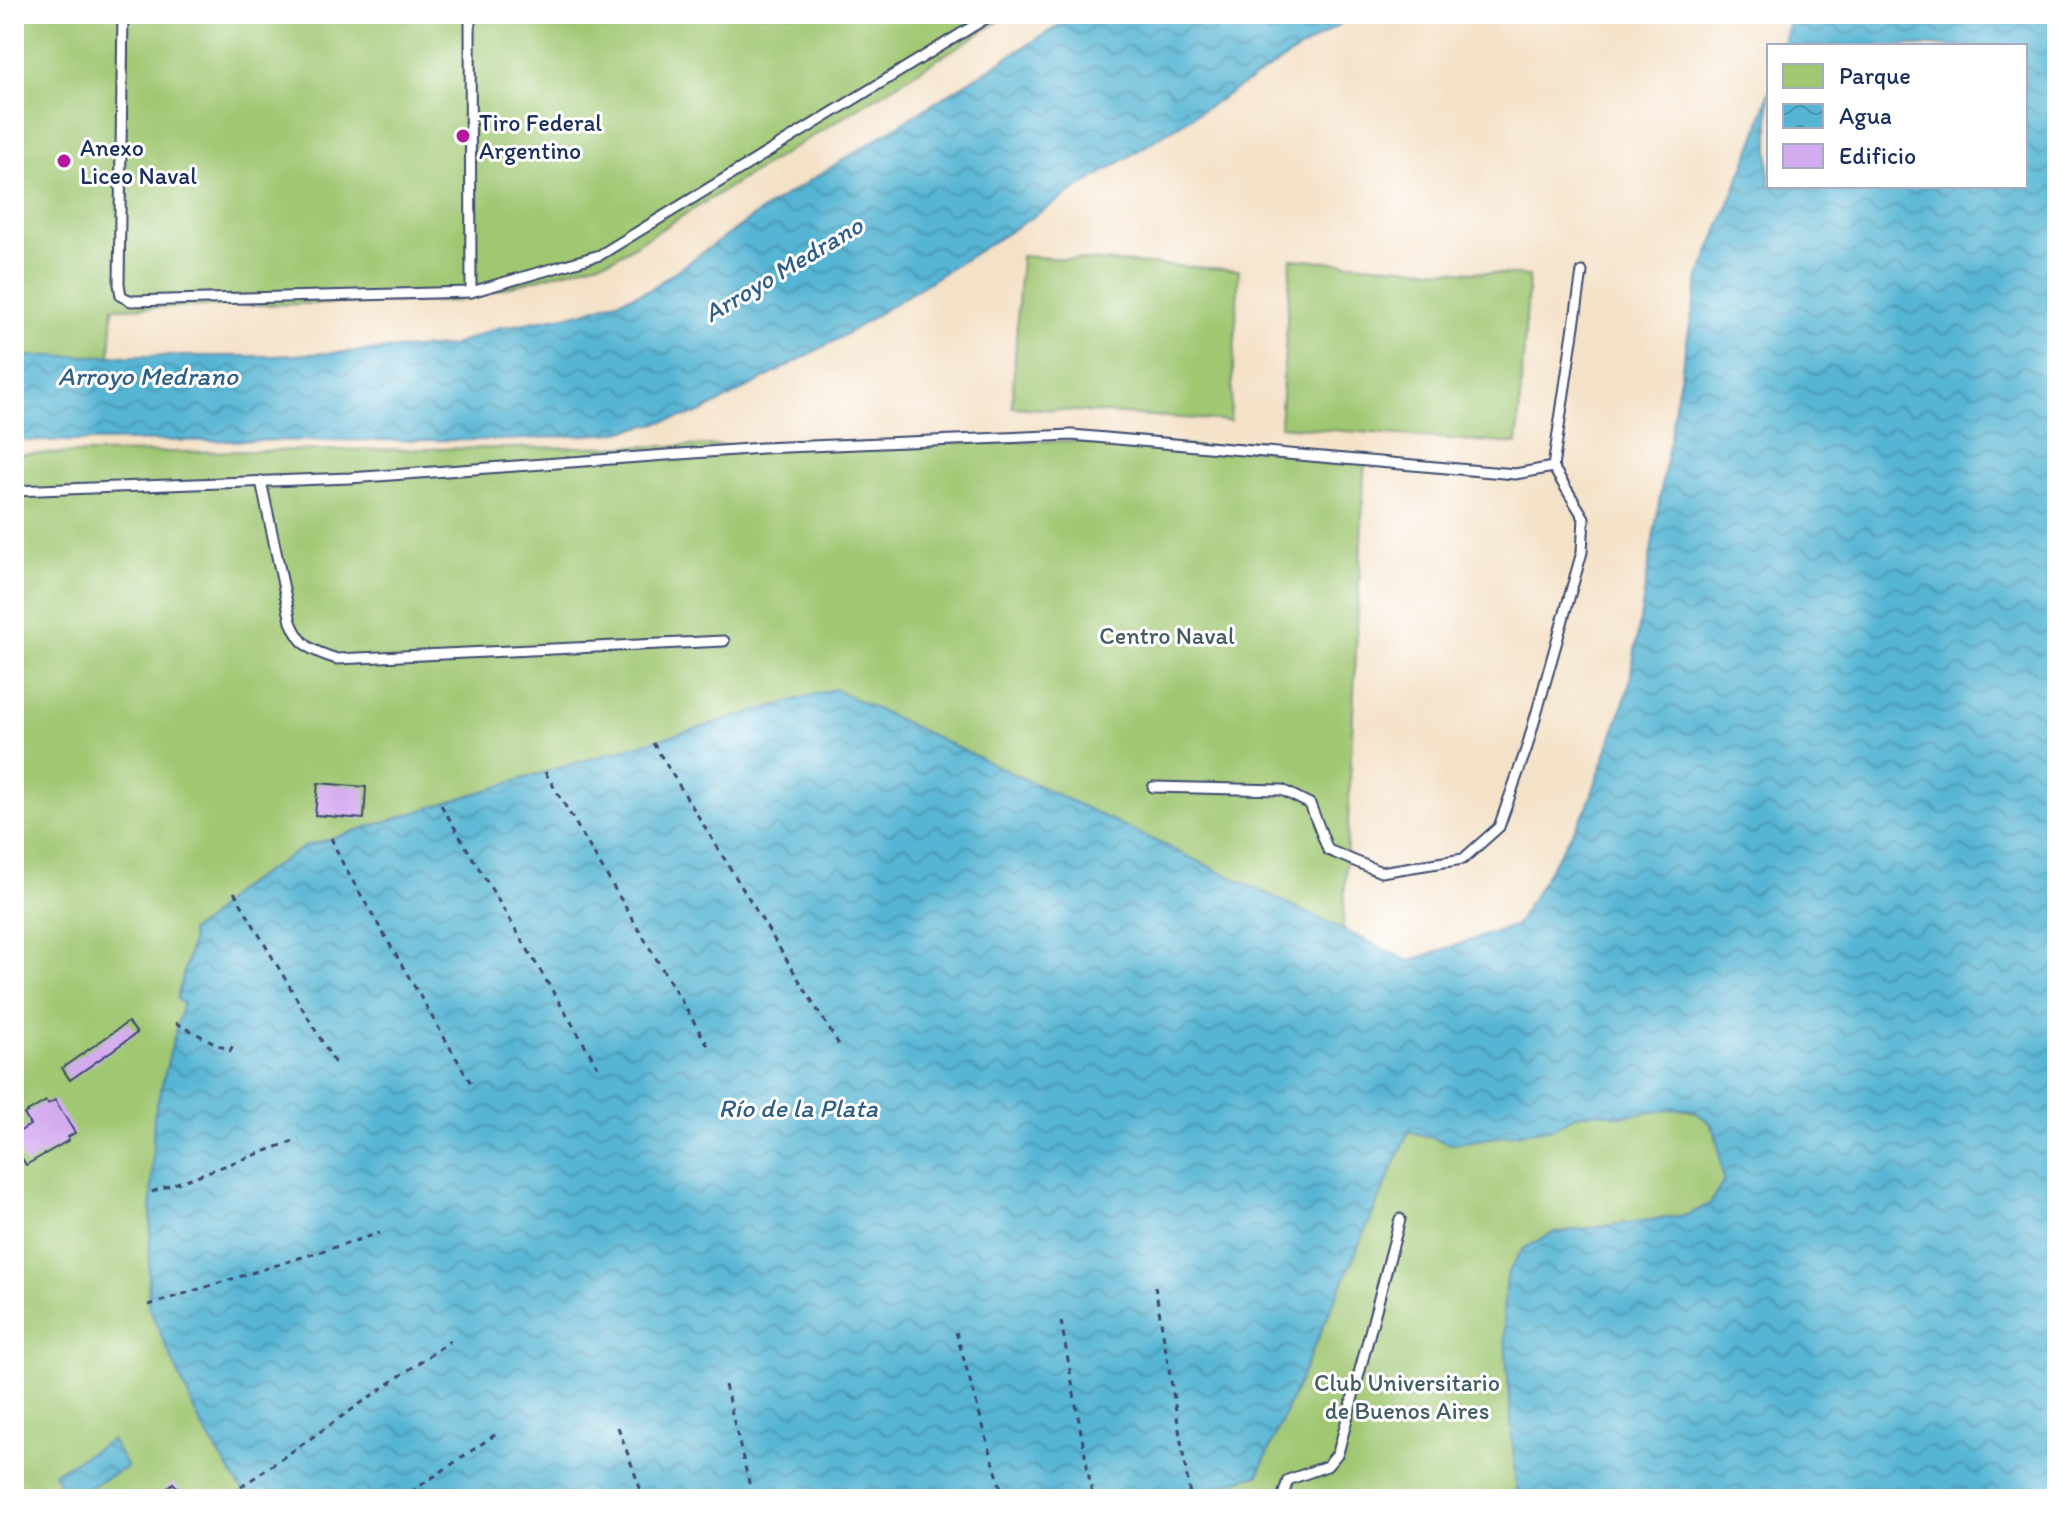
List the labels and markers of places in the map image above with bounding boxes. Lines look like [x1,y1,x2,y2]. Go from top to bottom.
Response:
place label: Tiro Federal Argentino [479,108,602,165]
marker: Tiro Federal Argentino [454,127,472,145]
place label: Anexo Liceo Naval [80,133,197,190]
marker: Anexo Liceo Naval [55,152,73,170]

